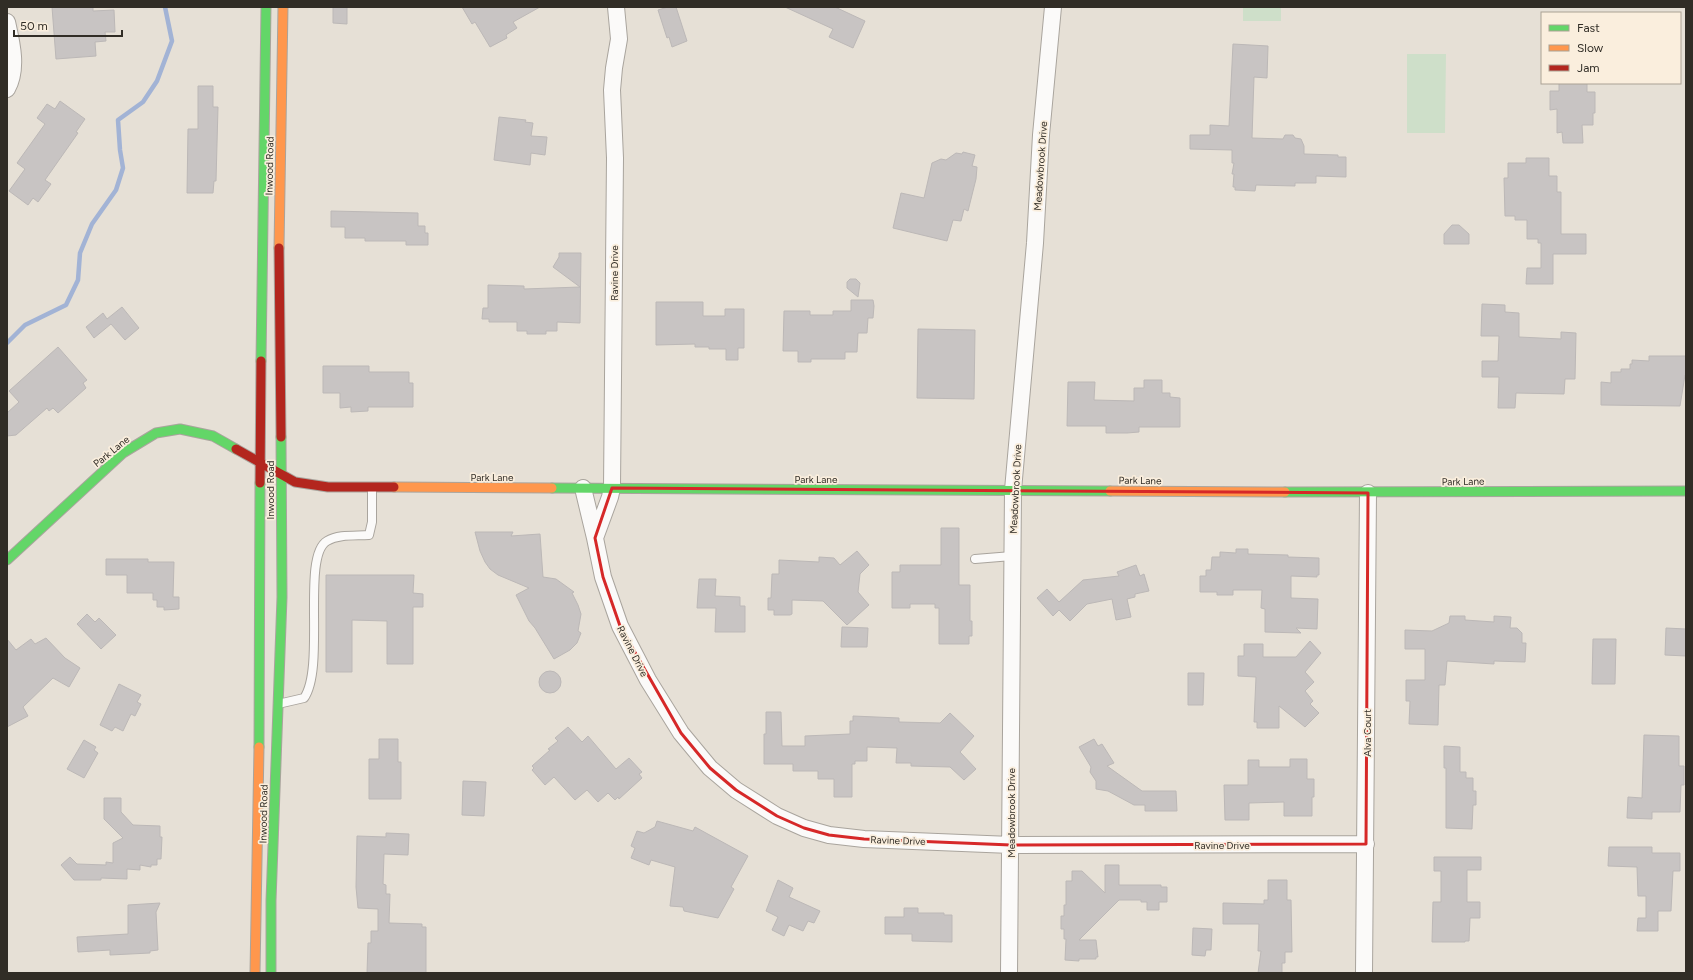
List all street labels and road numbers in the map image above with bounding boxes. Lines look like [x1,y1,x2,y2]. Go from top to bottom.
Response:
street label: Meadowbrook Drive [1031,120,1050,211]
street label: Inwood Road [262,136,277,196]
street label: Ravine Drive [608,245,621,301]
street label: Park Lane [91,433,132,470]
street label: Meadowbrook Drive [1007,443,1024,534]
street label: Inwood Road [264,460,277,519]
street label: Park Lane [471,471,514,484]
street label: Park Lane [795,473,838,486]
street label: Park Lane [1118,474,1162,487]
street label: Park Lane [1441,475,1485,488]
street label: Ravine Drive [614,624,651,679]
street label: Alva Court [1361,709,1374,757]
street label: Meadowbrook Drive [1005,768,1018,858]
street label: Inwood Road [256,784,271,844]
street label: Ravine Drive [870,833,926,848]
street label: Ravine Drive [1194,839,1250,852]

